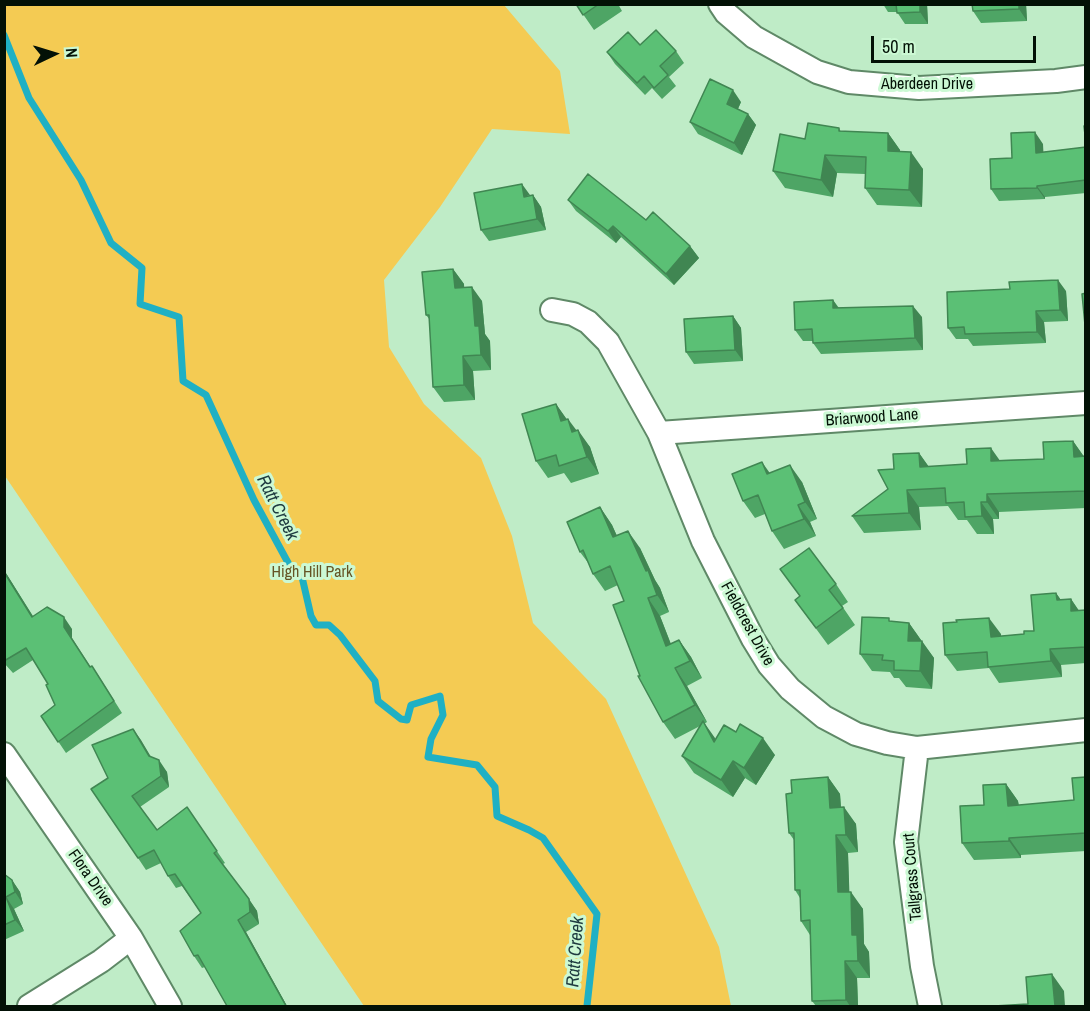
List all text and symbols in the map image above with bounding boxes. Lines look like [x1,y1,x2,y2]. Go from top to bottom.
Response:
north arrow [24,24,84,84]
scale bar [874,24,1039,62]
text: 50 m [882,34,915,59]
text: N [61,47,83,58]
street label: Aberdeen Drive [881,75,973,95]
street label: Briarwood Lane [825,405,919,431]
water label: Ratt Creek [251,472,303,544]
park label: High Hill Park [272,563,352,583]
street label: Fieldcrest Drive [716,579,778,669]
street label: Tallgrass Court [900,832,926,922]
street label: Flora Drive [64,846,116,910]
water label: Ratt Creek [563,916,589,988]

